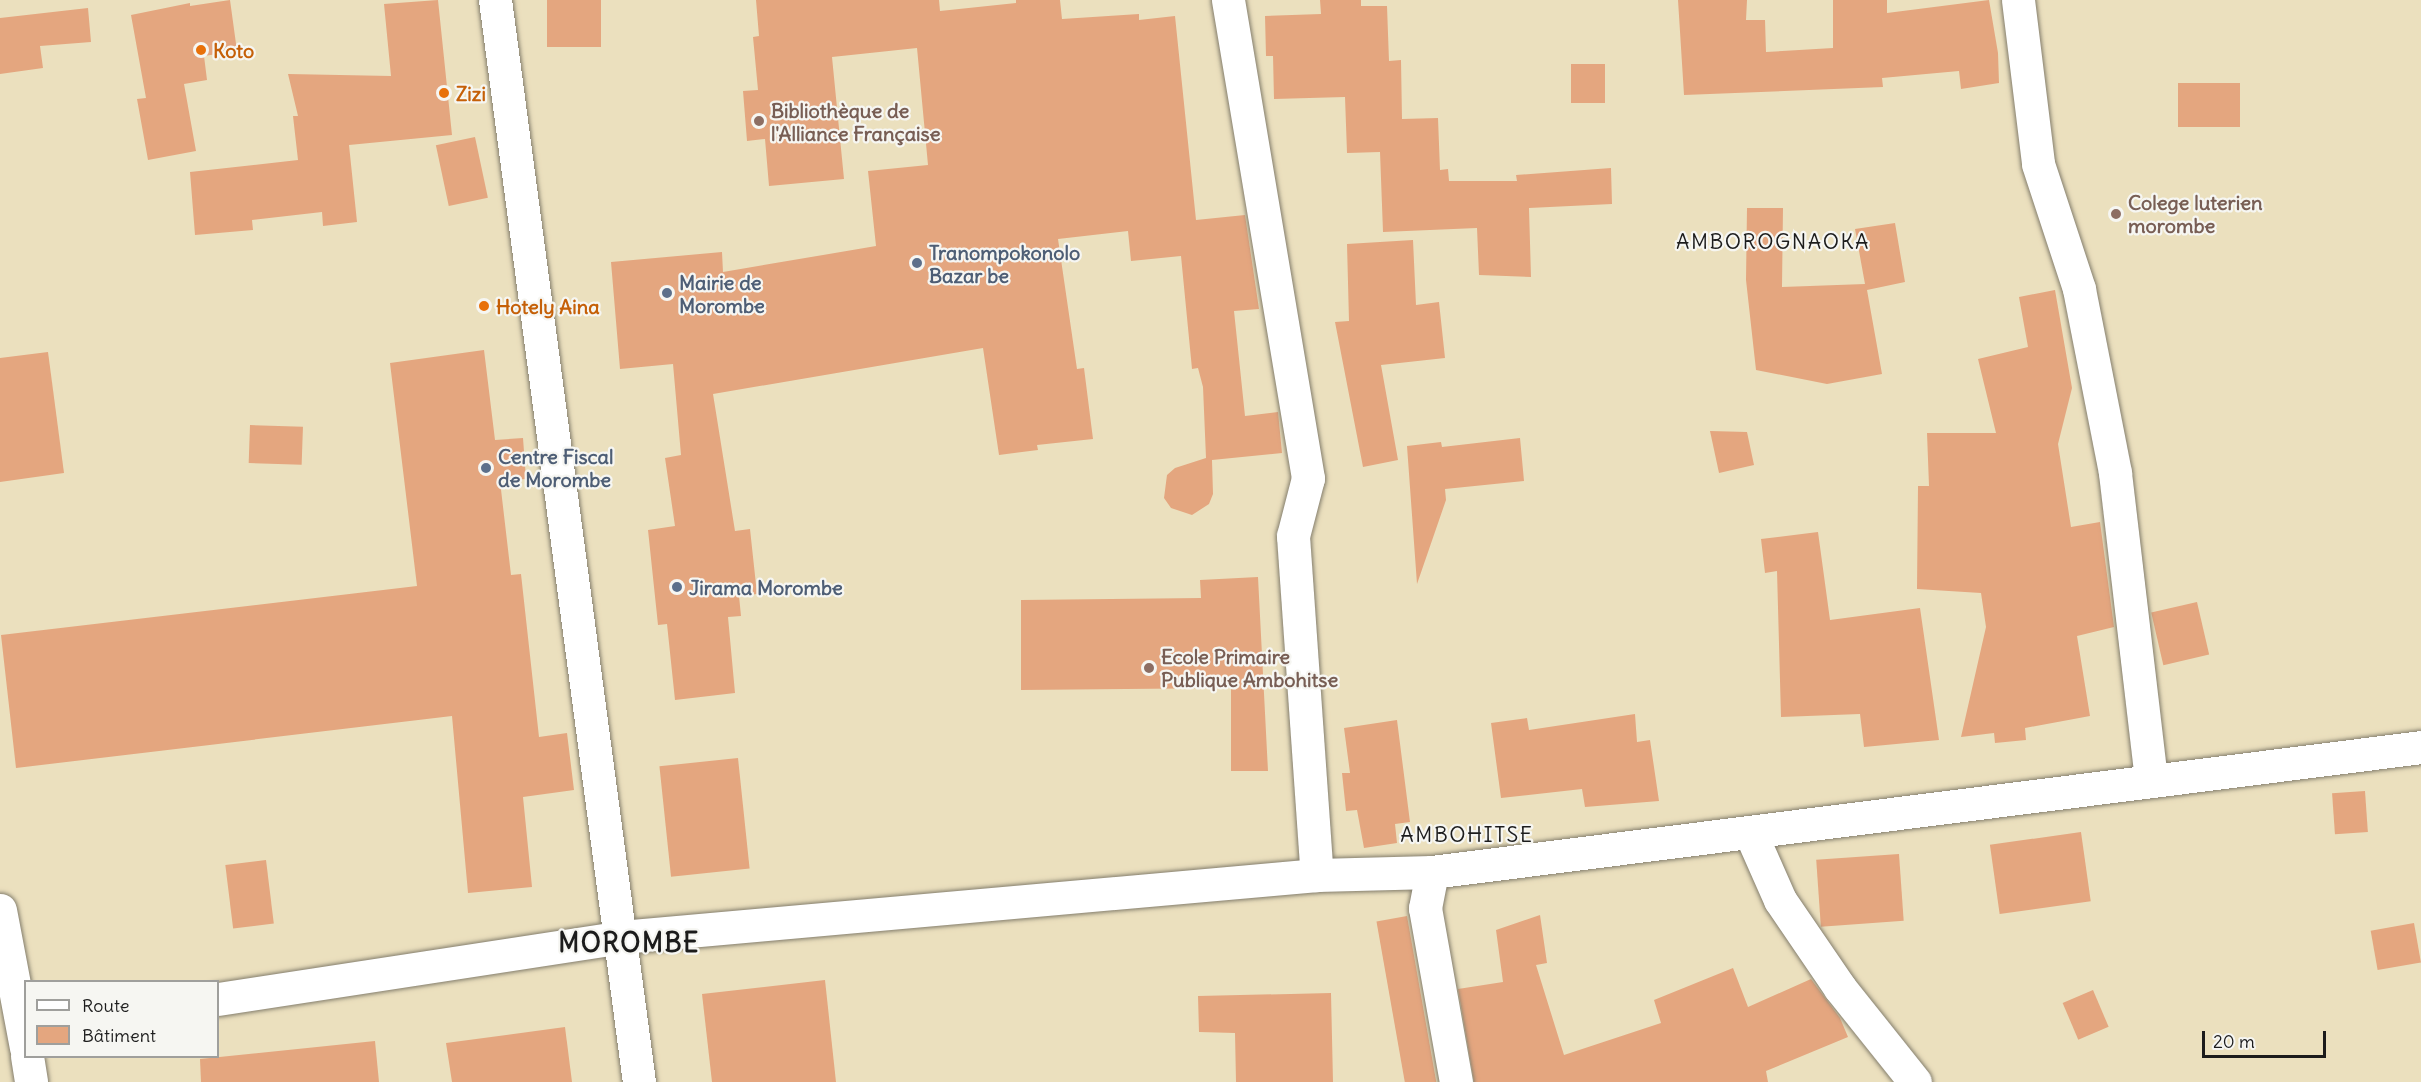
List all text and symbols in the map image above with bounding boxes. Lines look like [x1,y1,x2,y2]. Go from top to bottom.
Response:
place label: Koto [213,38,254,62]
marker: Koto [194,43,208,57]
place label: Zizi [456,81,486,105]
marker: Zizi [437,86,451,100]
place label: Bibliothèque de l'Alliance Française [771,98,940,145]
marker: Bibliothèque de l'Alliance Française [752,114,766,128]
place label: Colege luterien morombe [2128,190,2263,237]
marker: Colege luterien morombe [2109,207,2123,221]
district label: AMBOROGNAOKA [1676,229,1870,255]
place label: Tranompokonolo Bazar be [929,240,1080,287]
marker: Tranompokonolo Bazar be [910,256,924,270]
place label: Mairie de Morombe [679,270,765,317]
marker: Mairie de Morombe [660,286,674,300]
place label: Hotely Aina [496,294,600,318]
marker: Hotely Aina [477,299,491,313]
place label: Centre Fiscal de Morombe [498,444,613,491]
marker: Centre Fiscal de Morombe [479,461,493,475]
place label: Jirama Morombe [689,575,843,599]
marker: Jirama Morombe [670,580,684,594]
place label: Ecole Primaire Publique Ambohitse [1161,644,1338,691]
marker: Ecole Primaire Publique Ambohitse [1142,661,1156,675]
district label: AMBOHITSE [1400,822,1534,848]
district label: MOROMBE [558,927,700,959]
legend [24,980,219,1058]
text: Route [82,994,130,1017]
scale bar [2205,1019,2330,1057]
text: Bâtiment [82,1024,156,1047]
text: 20 m [2213,1030,2255,1053]

